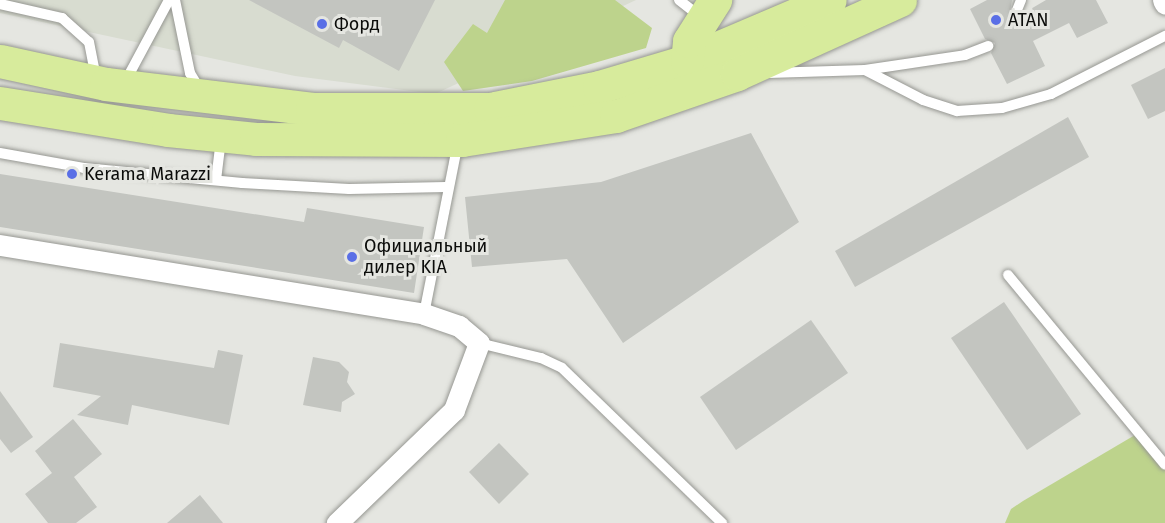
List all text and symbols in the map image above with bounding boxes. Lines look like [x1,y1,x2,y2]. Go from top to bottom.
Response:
place label: ATAN [1008,9,1048,31]
place label: Форд [334,13,380,35]
marker: ATAN [989,13,1003,27]
marker: Форд [315,17,329,31]
place label: Kerama Marazzi [84,163,211,185]
marker: Kerama Marazzi [65,167,79,181]
place label: Официальный дилер KIA [364,236,487,278]
marker: Официальный дилер KIA [345,250,359,264]

